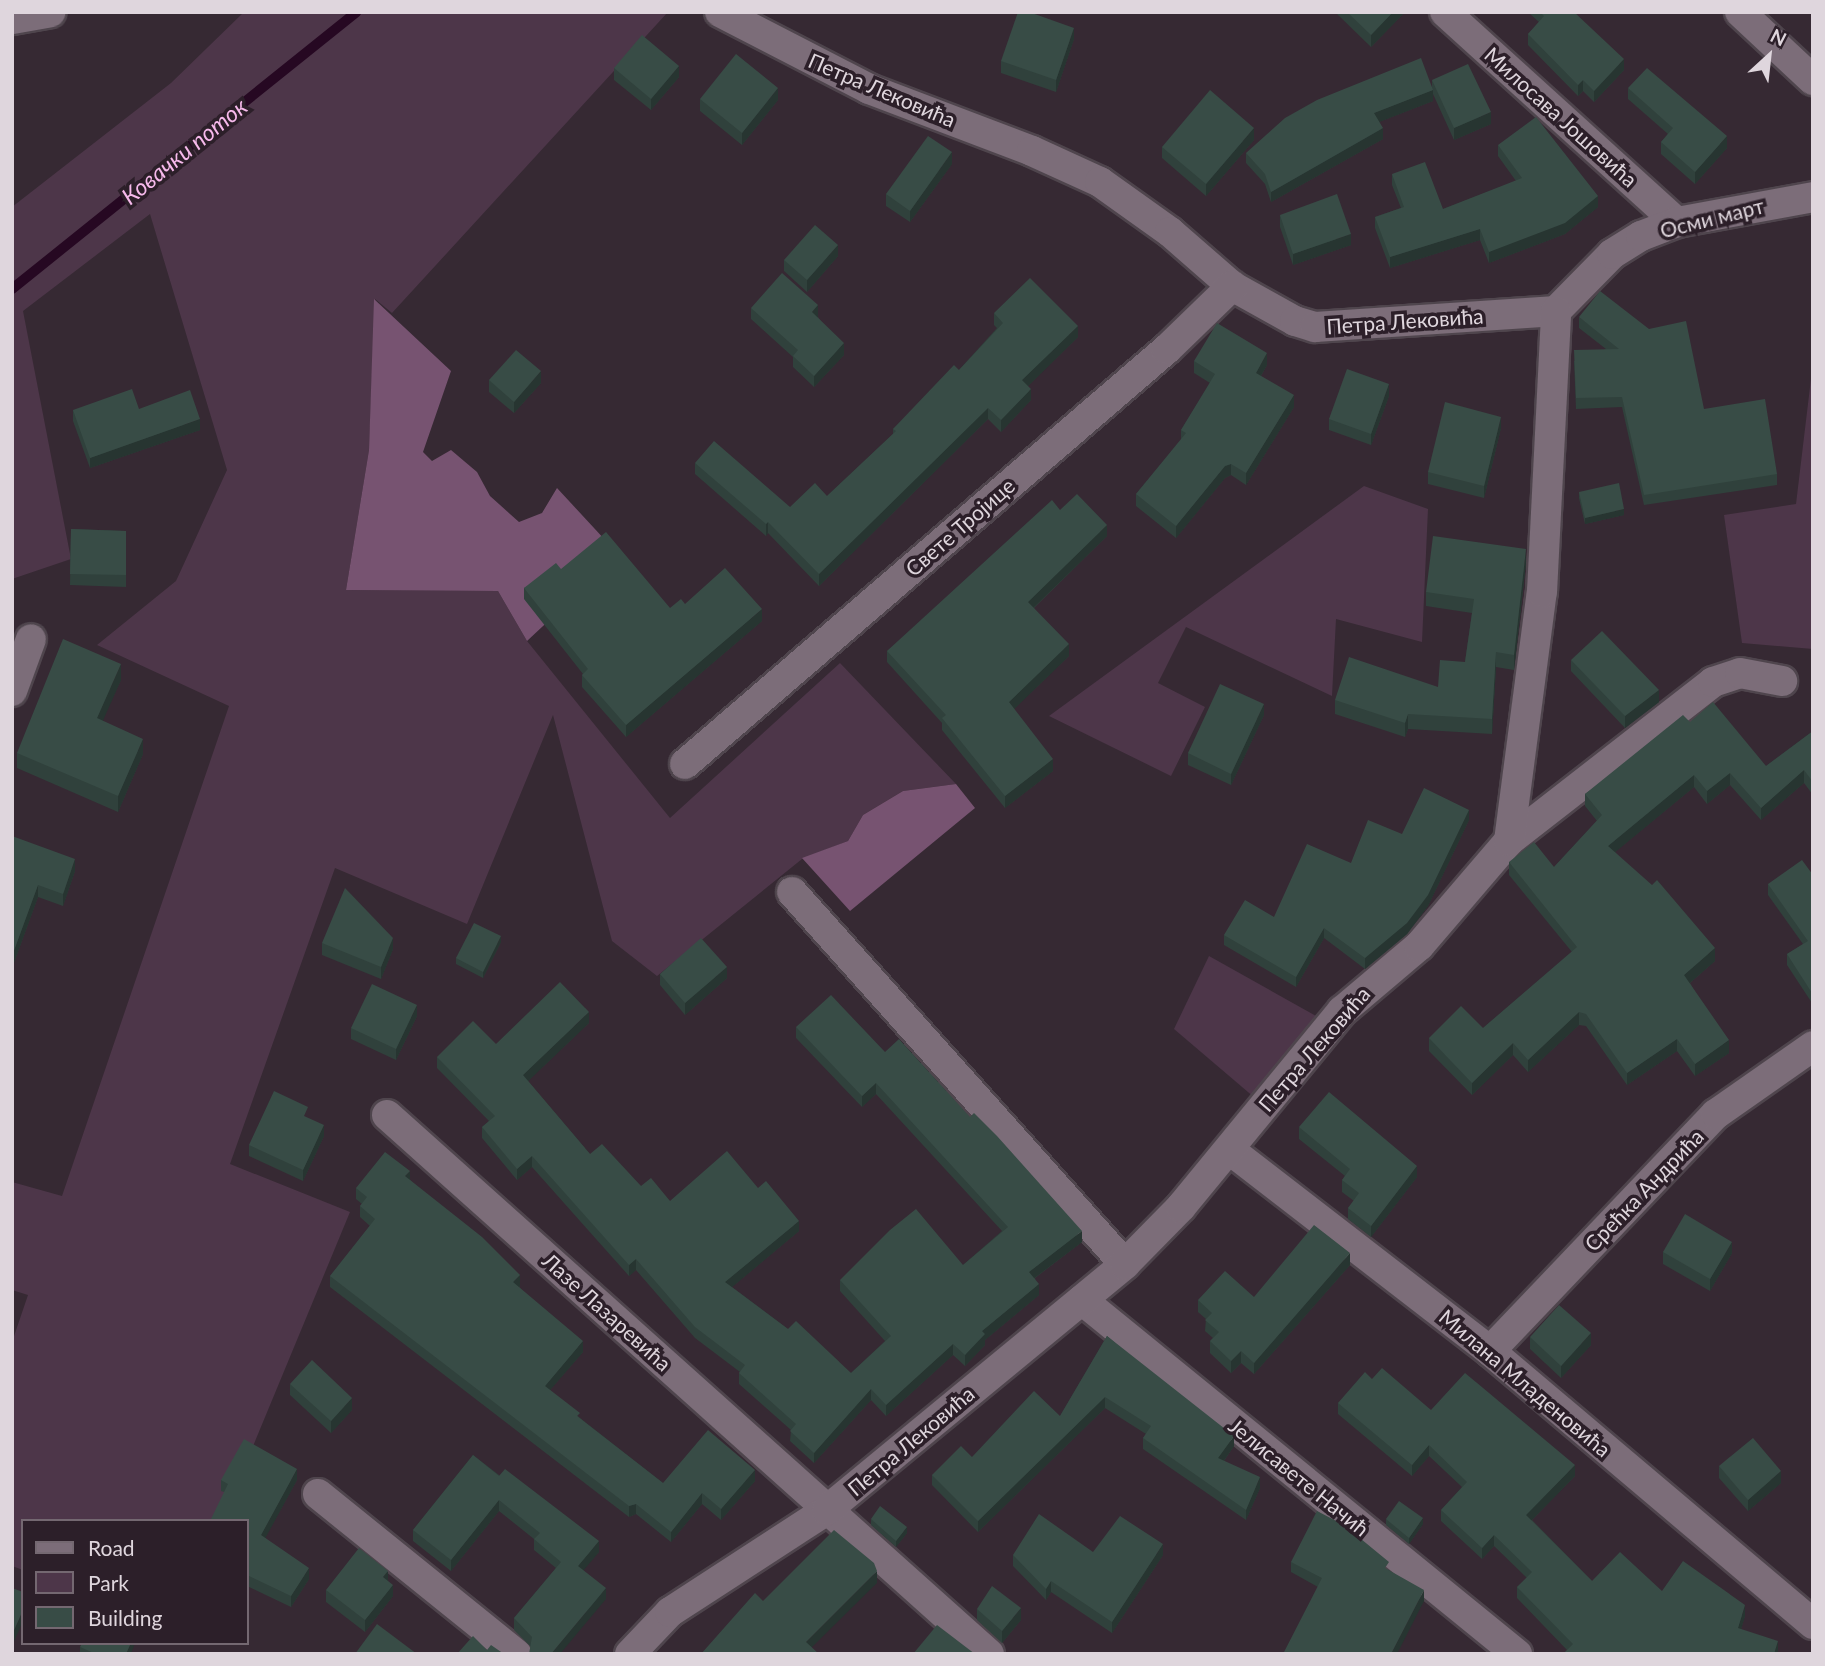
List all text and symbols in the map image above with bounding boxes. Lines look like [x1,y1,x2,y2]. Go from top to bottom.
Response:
north arrow [1734,21,1804,91]
text: N [1767,23,1790,50]
street label: Милосава Јошовића [1480,42,1642,192]
street label: Петра Лековића [805,48,959,132]
water label: Ковачки поток [116,92,252,210]
street label: Осми март [1657,193,1767,243]
street label: Петра Лековића [1326,303,1484,339]
street label: Свете Тројице [900,473,1020,581]
street label: Петра Лековића [1253,981,1375,1117]
street label: Срећка Андрића [1579,1124,1709,1256]
street label: Лазе Лазаревића [538,1248,676,1376]
street label: Милана Младеновића [1434,1304,1616,1462]
street label: Петра Лековића [843,1381,979,1501]
street label: Јелисавете Начић [1224,1413,1374,1541]
legend [21,1519,248,1645]
text: Road [88,1535,135,1560]
text: Park [88,1570,129,1595]
text: Building [88,1605,163,1630]

